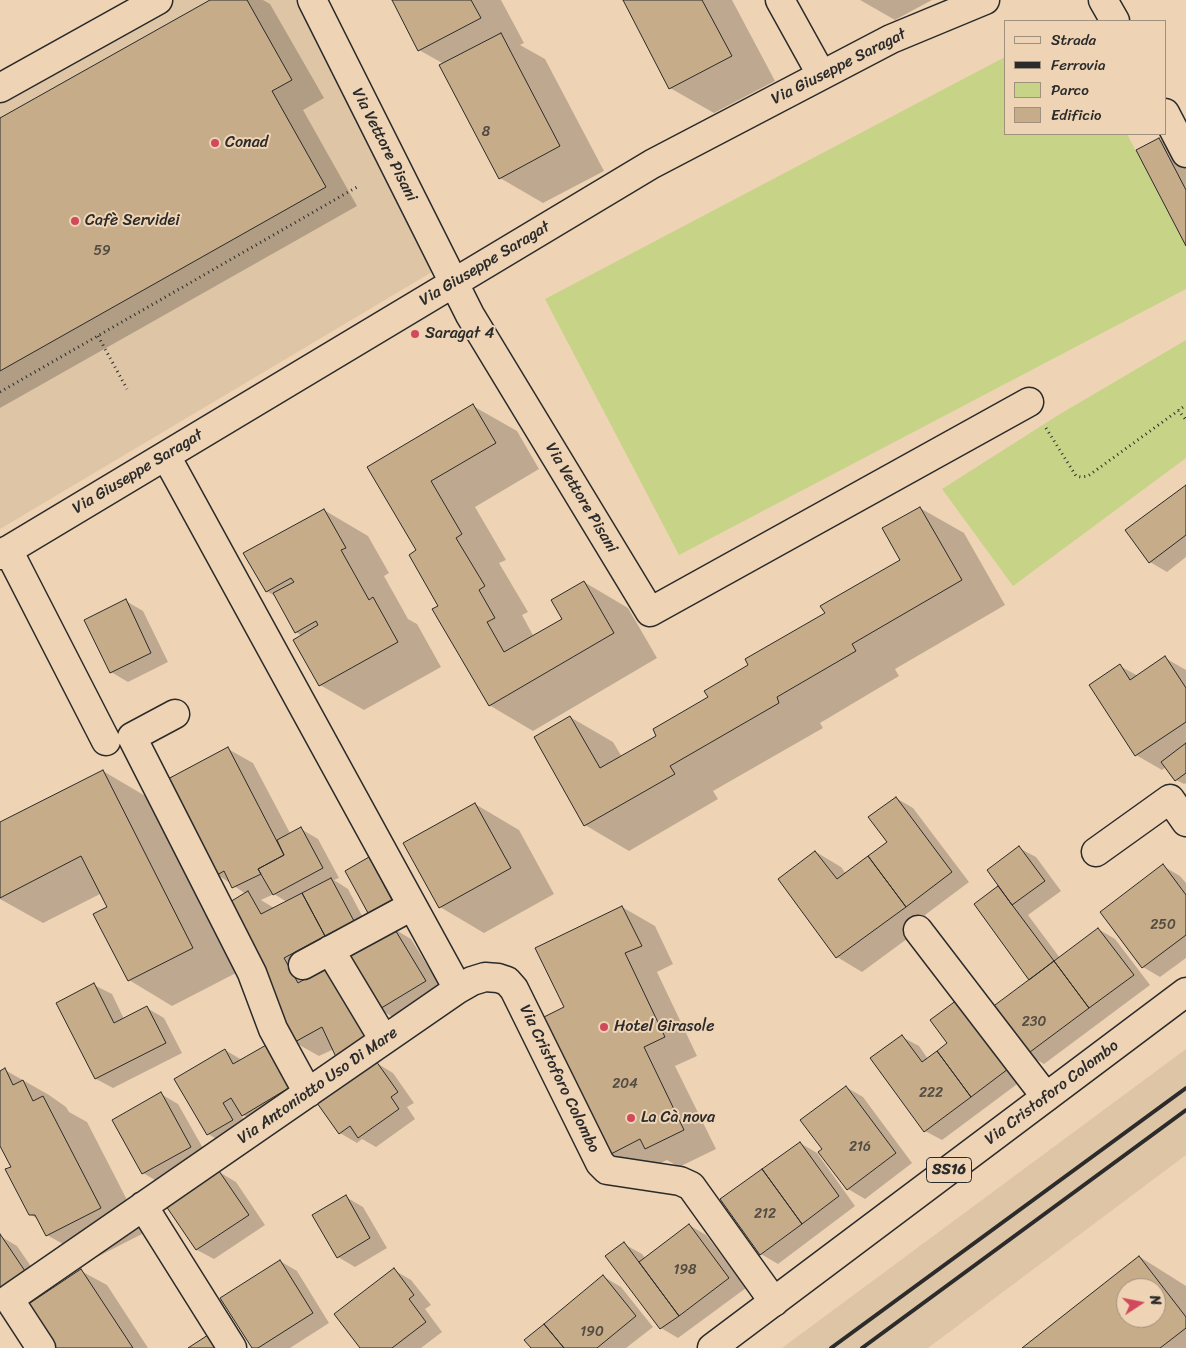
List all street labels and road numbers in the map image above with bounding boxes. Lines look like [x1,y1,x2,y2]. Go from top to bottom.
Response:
street label: Via Giuseppe Saragat [768,25,910,109]
street label: Via Vettore Pisani [347,85,421,205]
street label: Via Giuseppe Saragat [416,217,554,311]
street label: Via Giuseppe Saragat [69,425,207,519]
street label: Via Vettore Pisani [541,440,621,556]
street label: Via Cristoforo Colombo [515,1002,603,1156]
street label: Via Antoniotto Uso Di Mare [234,1023,402,1149]
street label: Via Cristoforo Colombo [981,1036,1123,1150]
road number: SS16 [926,1158,972,1182]

